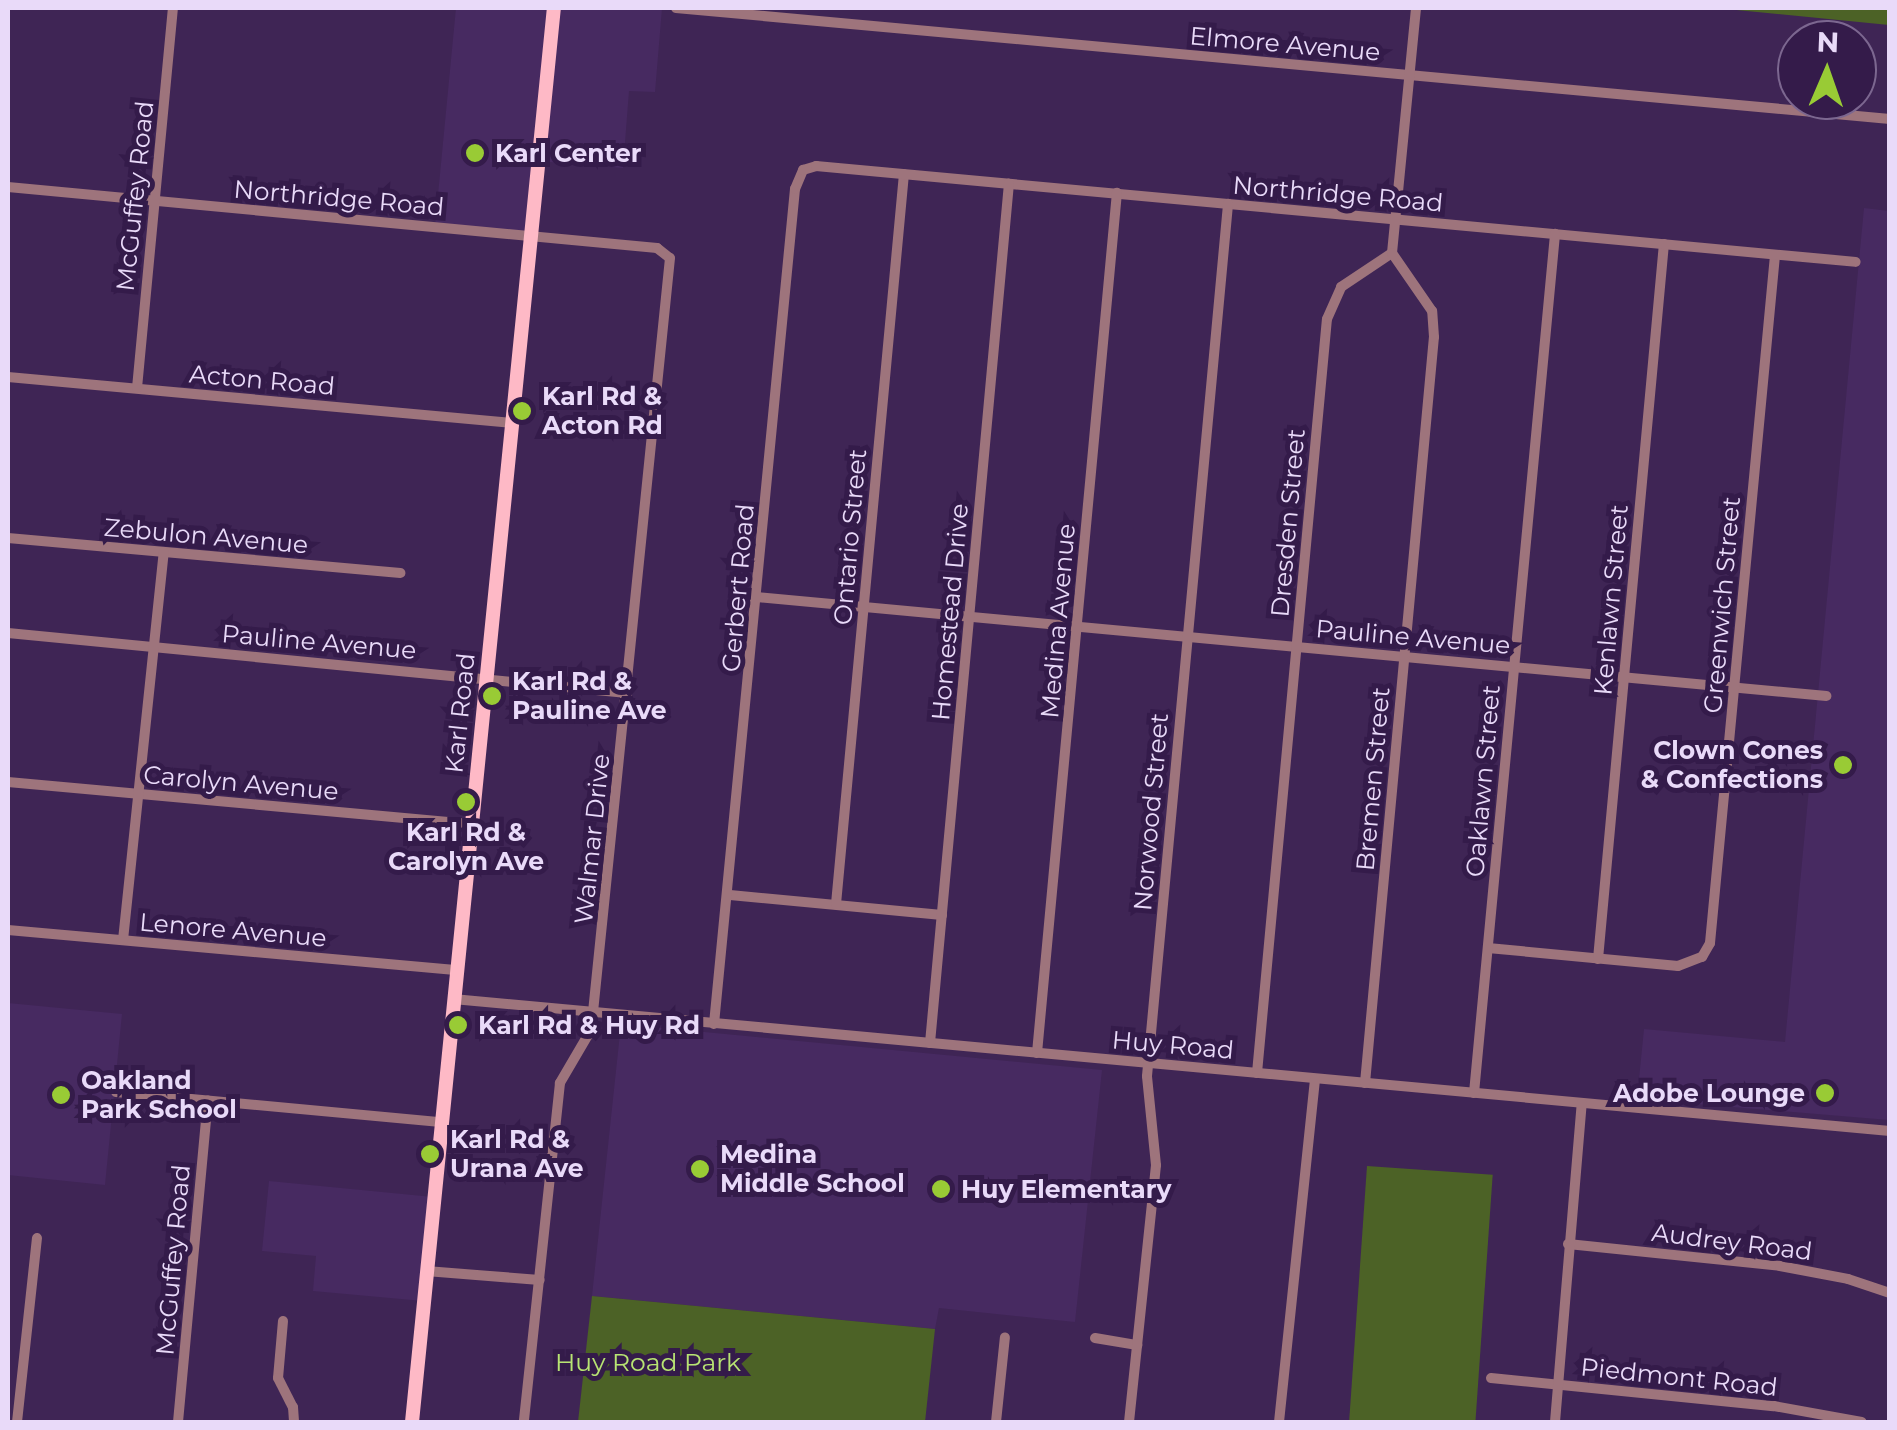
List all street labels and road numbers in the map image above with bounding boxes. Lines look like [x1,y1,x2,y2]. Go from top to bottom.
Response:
street label: Elmore Avenue [1188,21,1382,67]
street label: McGuffey Road [110,99,160,293]
street label: Northridge Road [1232,170,1444,218]
street label: Northridge Road [233,174,445,222]
street label: Acton Road [188,359,336,401]
street label: Dresden Street [1265,428,1311,618]
street label: Ontario Street [827,448,873,626]
street label: Greenwich Street [1698,495,1746,715]
street label: Homestead Drive [926,502,974,722]
street label: Gerbert Road [716,503,760,673]
street label: Kenlawn Street [1588,503,1634,697]
street label: Zebulon Avenue [103,512,309,560]
street label: Medina Avenue [1035,522,1081,720]
street label: Pauline Avenue [1314,614,1512,660]
street label: Pauline Avenue [220,619,418,665]
street label: Karl Road [439,651,481,775]
street label: Oaklawn Street [1460,684,1506,878]
street label: Bremen Street [1350,686,1396,872]
street label: Norwood Street [1127,712,1175,912]
street label: Walmar Drive [568,752,616,926]
street label: Carolyn Avenue [142,760,340,806]
street label: Lenore Avenue [138,907,328,953]
street label: Huy Road [1111,1025,1235,1065]
street label: McGuffey Road [150,1163,196,1357]
street label: Audrey Road [1650,1217,1814,1267]
street label: Piedmont Road [1579,1352,1779,1402]

